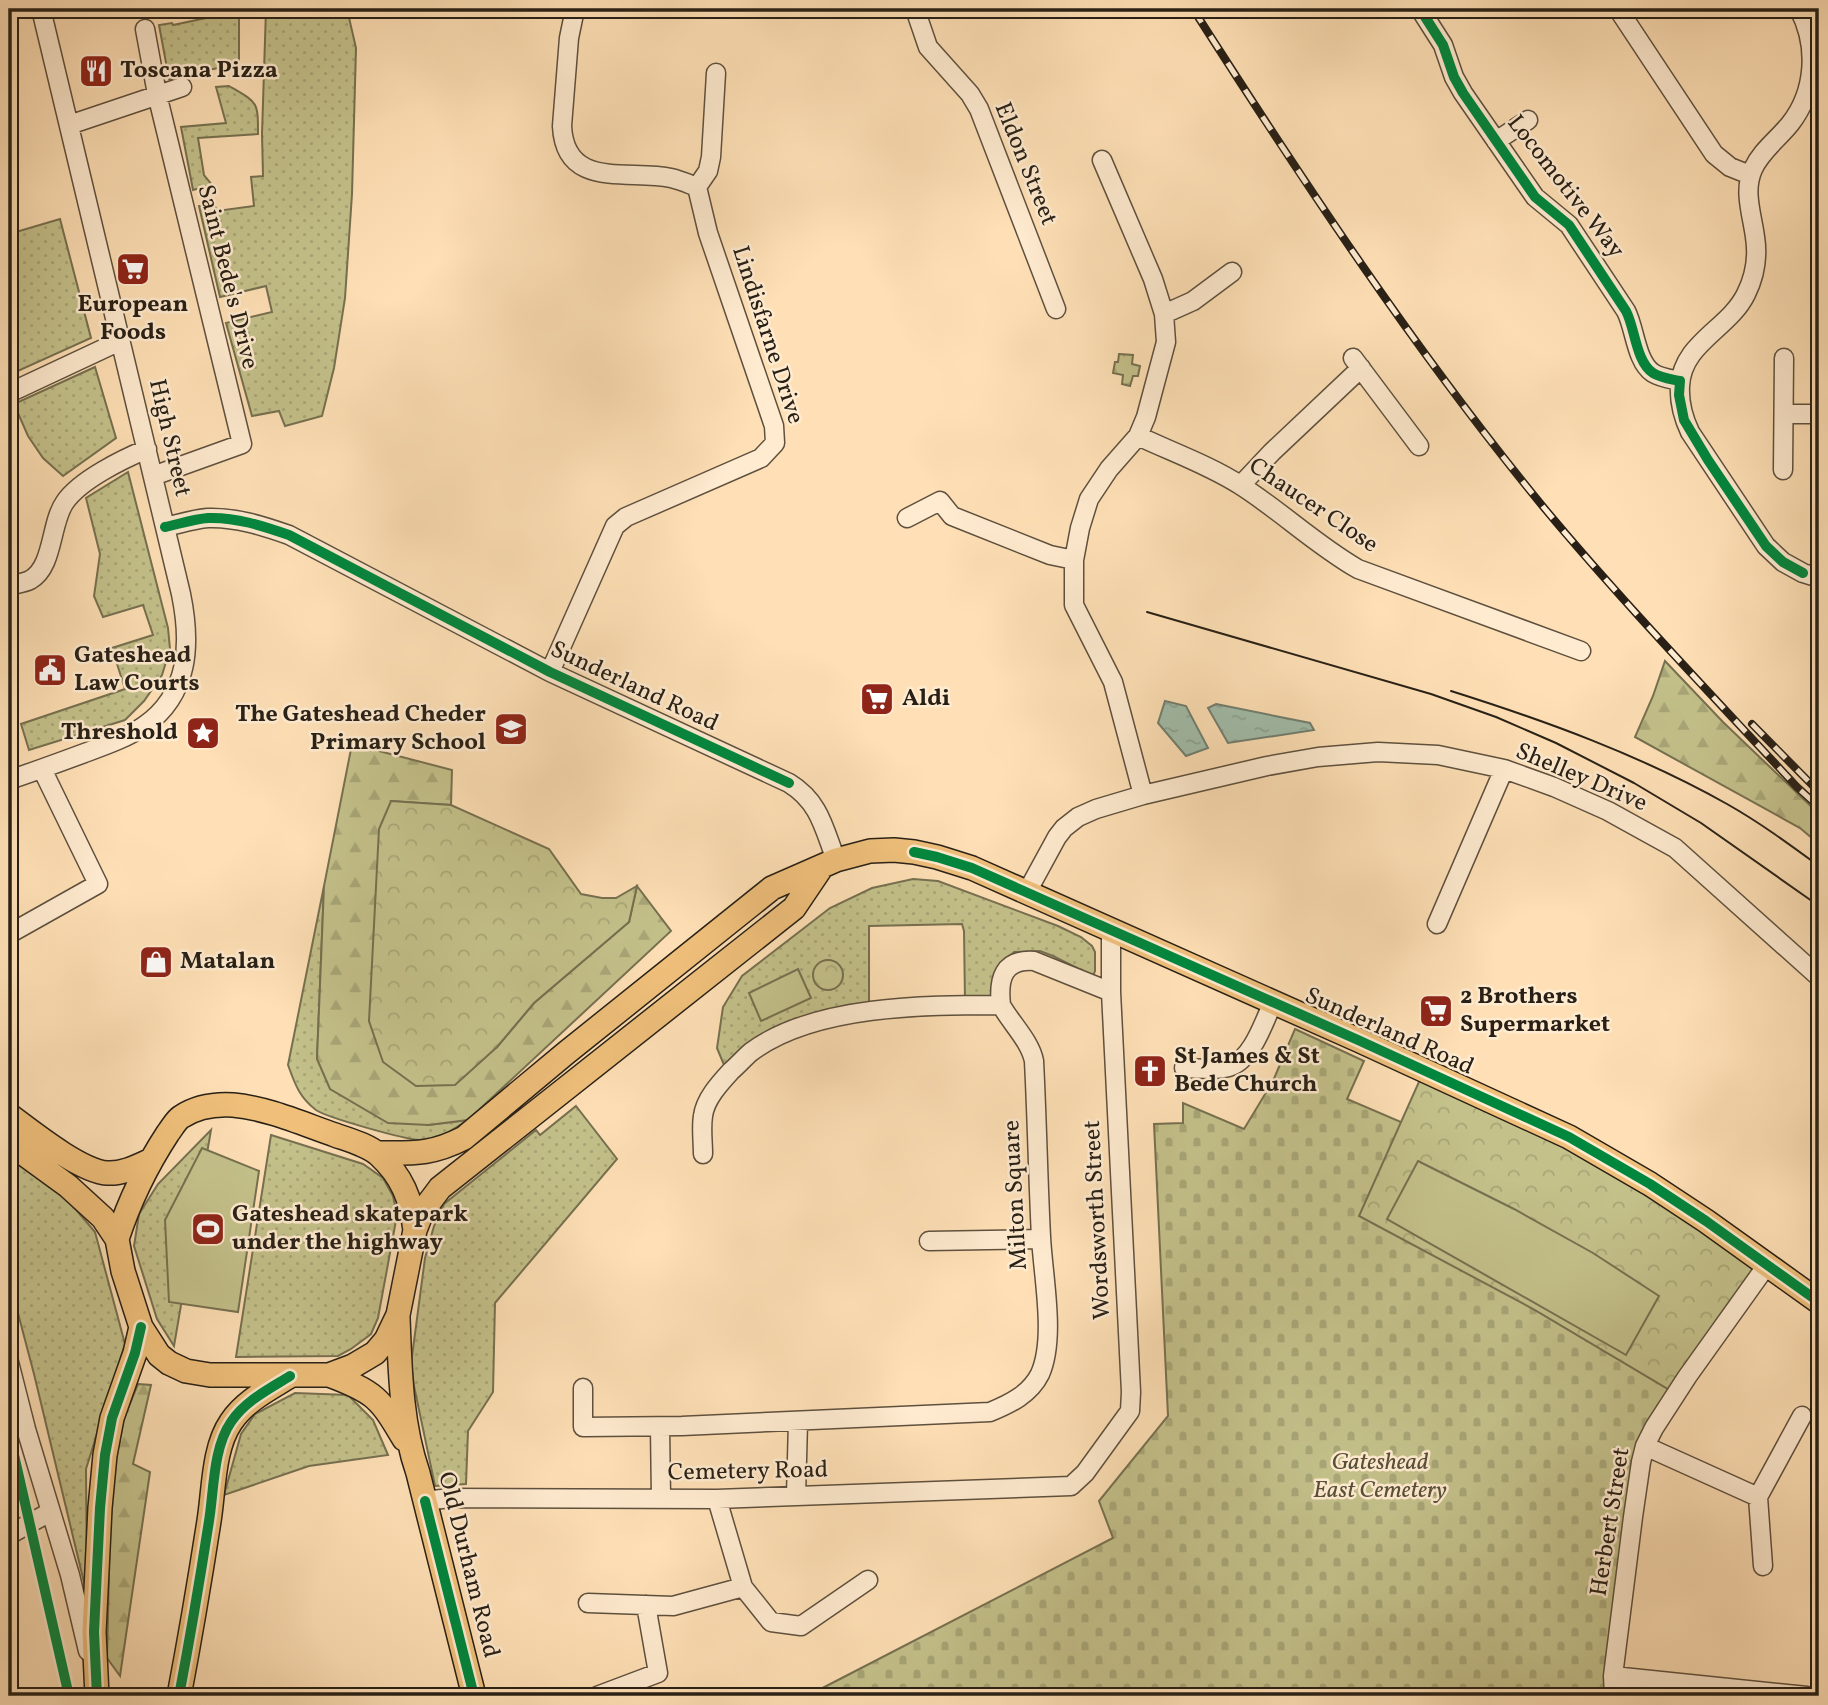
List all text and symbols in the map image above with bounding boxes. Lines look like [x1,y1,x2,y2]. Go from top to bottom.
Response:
restaurant icon: Toscana Pizza [77,52,115,90]
place label: Toscana Pizza [120,54,278,88]
street label: Eldon Street [985,97,1065,231]
street label: Locomotive Way [1498,108,1632,266]
street label: Saint Bede's Drive [188,181,266,373]
street label: Lindisfarne Drive [722,242,812,428]
supermarket icon: European Foods [114,250,152,288]
place label: European Foods [78,288,189,350]
street label: High Street [139,376,199,500]
street label: Chaucer Close [1241,450,1385,562]
street label: Sunderland Road [544,633,724,741]
place label: Gateshead Law Courts [74,639,199,701]
public building icon: Gateshead Law Courts [31,651,69,689]
supermarket icon: Aldi [858,680,896,718]
place label: Aldi [902,682,950,716]
place label: The Gateshead Cheder Primary School [235,698,486,760]
school or university icon: The Gateshead Cheder Primary School [492,710,530,748]
place icon: Threshold [184,714,222,752]
place label: Threshold [61,716,178,750]
street label: Shelley Drive [1510,735,1652,821]
shop icon: Matalan [137,943,175,981]
place label: Matalan [180,945,275,979]
street label: Sunderland Road [1299,979,1479,1085]
place label: 2 Brothers Supermarket [1460,980,1610,1042]
supermarket icon: 2 Brothers Supermarket [1417,992,1455,1030]
place label: St James & St Bede Church [1174,1040,1320,1102]
church icon: St James & St Bede Church [1131,1052,1169,1090]
street label: Milton Square [995,1119,1037,1271]
street label: Wordsworth Street [1076,1119,1120,1321]
place label: Gateshead skatepark under the highway [232,1198,469,1260]
sports icon: Gateshead skatepark under the highway [189,1210,227,1248]
street label: Herbert Street [1582,1445,1640,1599]
park label: Gateshead East Cemetery [1313,1446,1447,1508]
street label: Cemetery Road [667,1454,829,1490]
street label: Old Durham Road [428,1468,508,1662]

